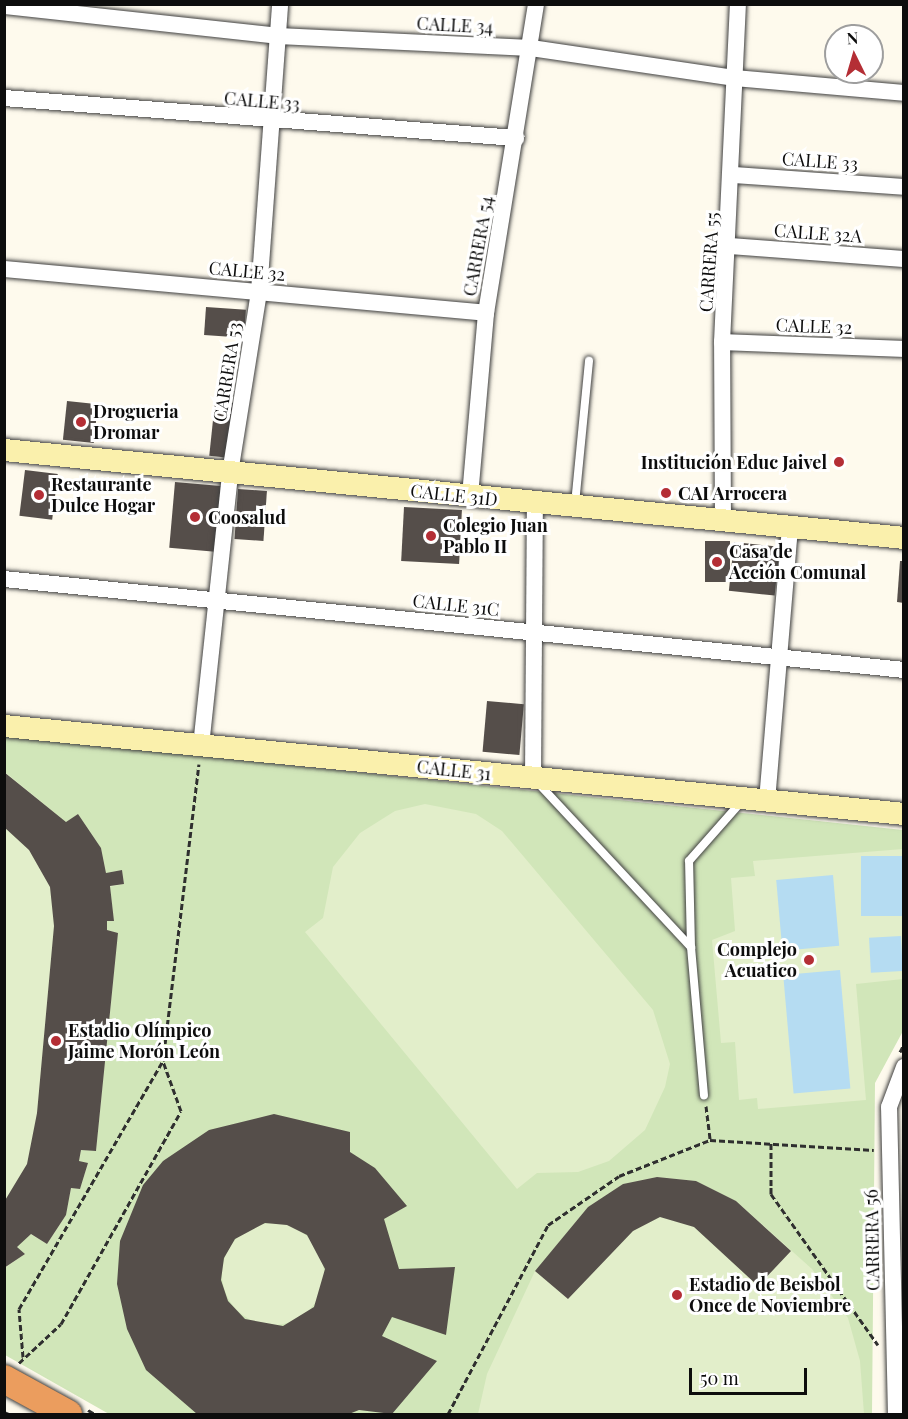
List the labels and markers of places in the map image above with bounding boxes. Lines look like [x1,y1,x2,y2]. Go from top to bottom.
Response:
place label: Drogueria Dromar [93,401,179,444]
marker: Drogueria Dromar [74,415,88,429]
place label: Institución Educ Jaivel [641,451,827,473]
marker: Institución Educ Jaivel [832,455,846,469]
place label: Restaurante Dulce Hogar [51,474,155,516]
place label: CAI Arrocera [678,482,788,504]
marker: CAI Arrocera [659,486,673,500]
marker: Restaurante Dulce Hogar [32,488,46,502]
place label: Coosalud [208,506,286,528]
marker: Coosalud [186,508,204,526]
place label: Colegio Juan Pablo II [443,515,548,558]
marker: Colegio Juan Pablo II [424,529,438,543]
place label: Casa de Acción Comunal [729,541,866,584]
marker: Casa de Acción Comunal [710,555,724,569]
place label: Complejo Acuatico [717,939,797,982]
marker: Complejo Acuatico [802,953,816,967]
place label: Estadio Olímpico Jaime Morón León [68,1020,220,1062]
marker: Estadio Olímpico Jaime Morón León [49,1034,63,1048]
place label: Estadio de Beisbol Once de Noviembre [689,1274,851,1316]
marker: Estadio de Beisbol Once de Noviembre [670,1288,684,1302]

